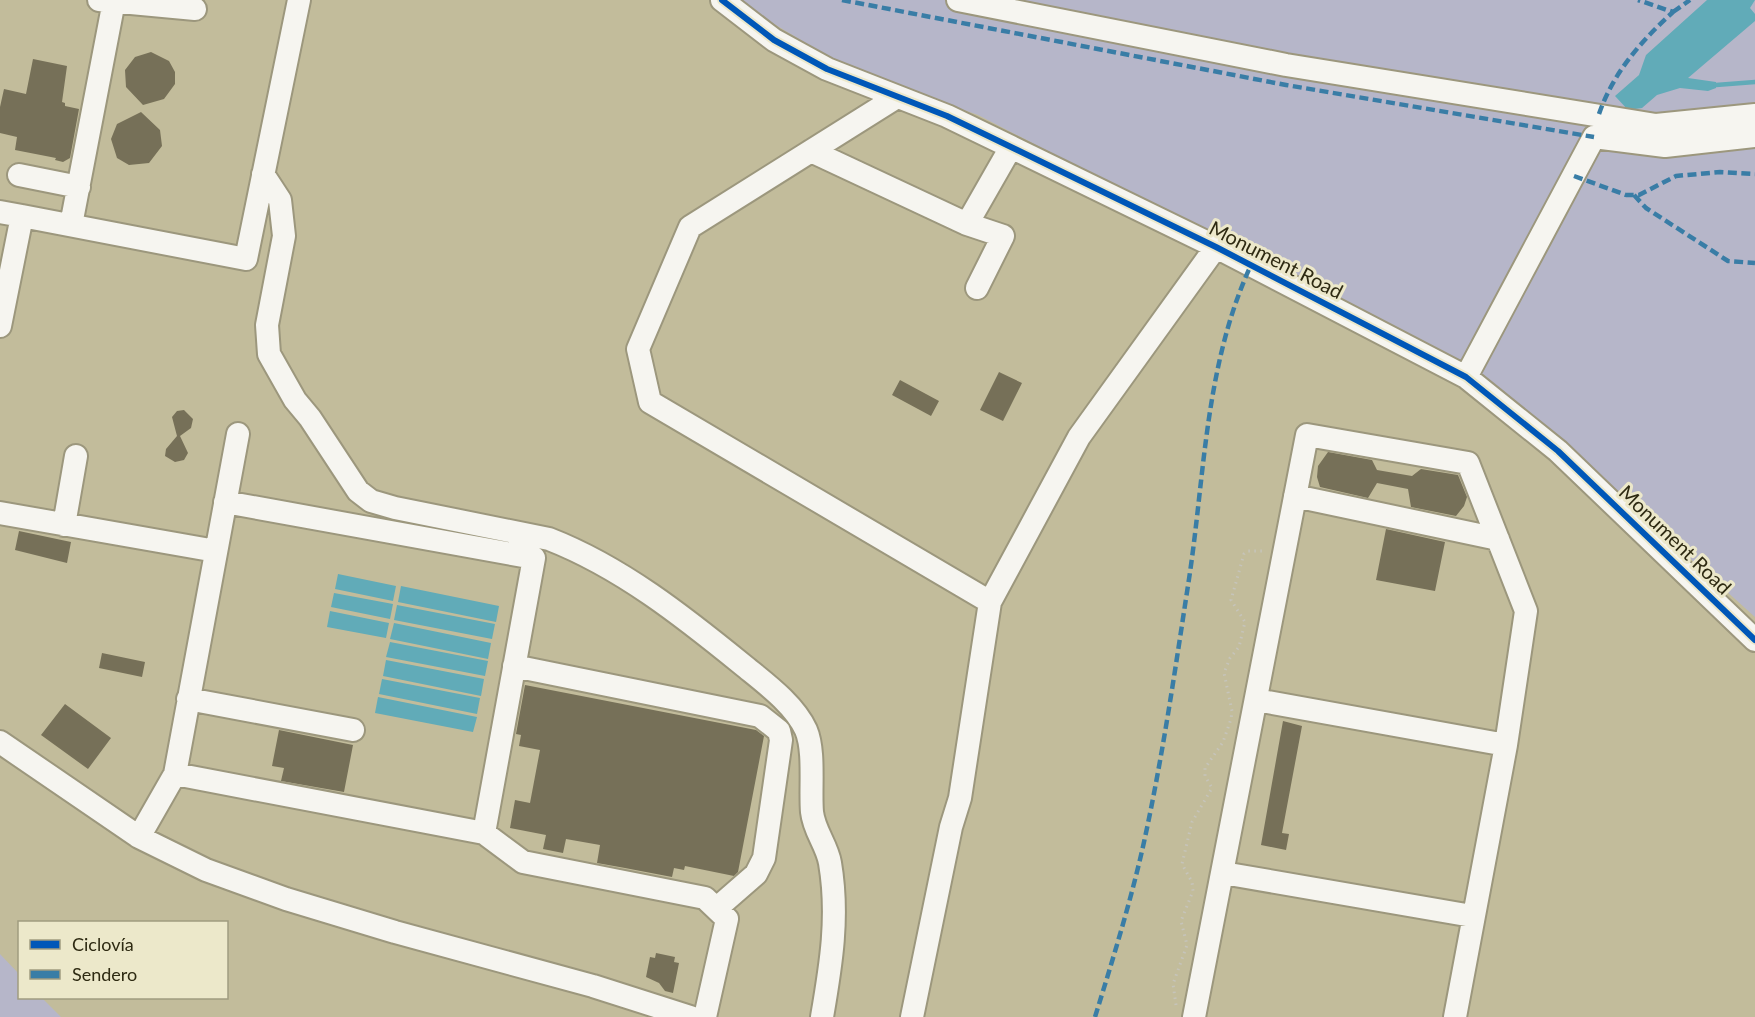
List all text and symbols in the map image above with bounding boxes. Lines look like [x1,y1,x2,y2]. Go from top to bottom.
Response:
street label: Monument Road [1206,215,1347,303]
street label: Monument Road [1615,480,1737,599]
legend [18,921,228,999]
text: Ciclovía [72,933,134,955]
text: Sendero [72,963,137,985]

